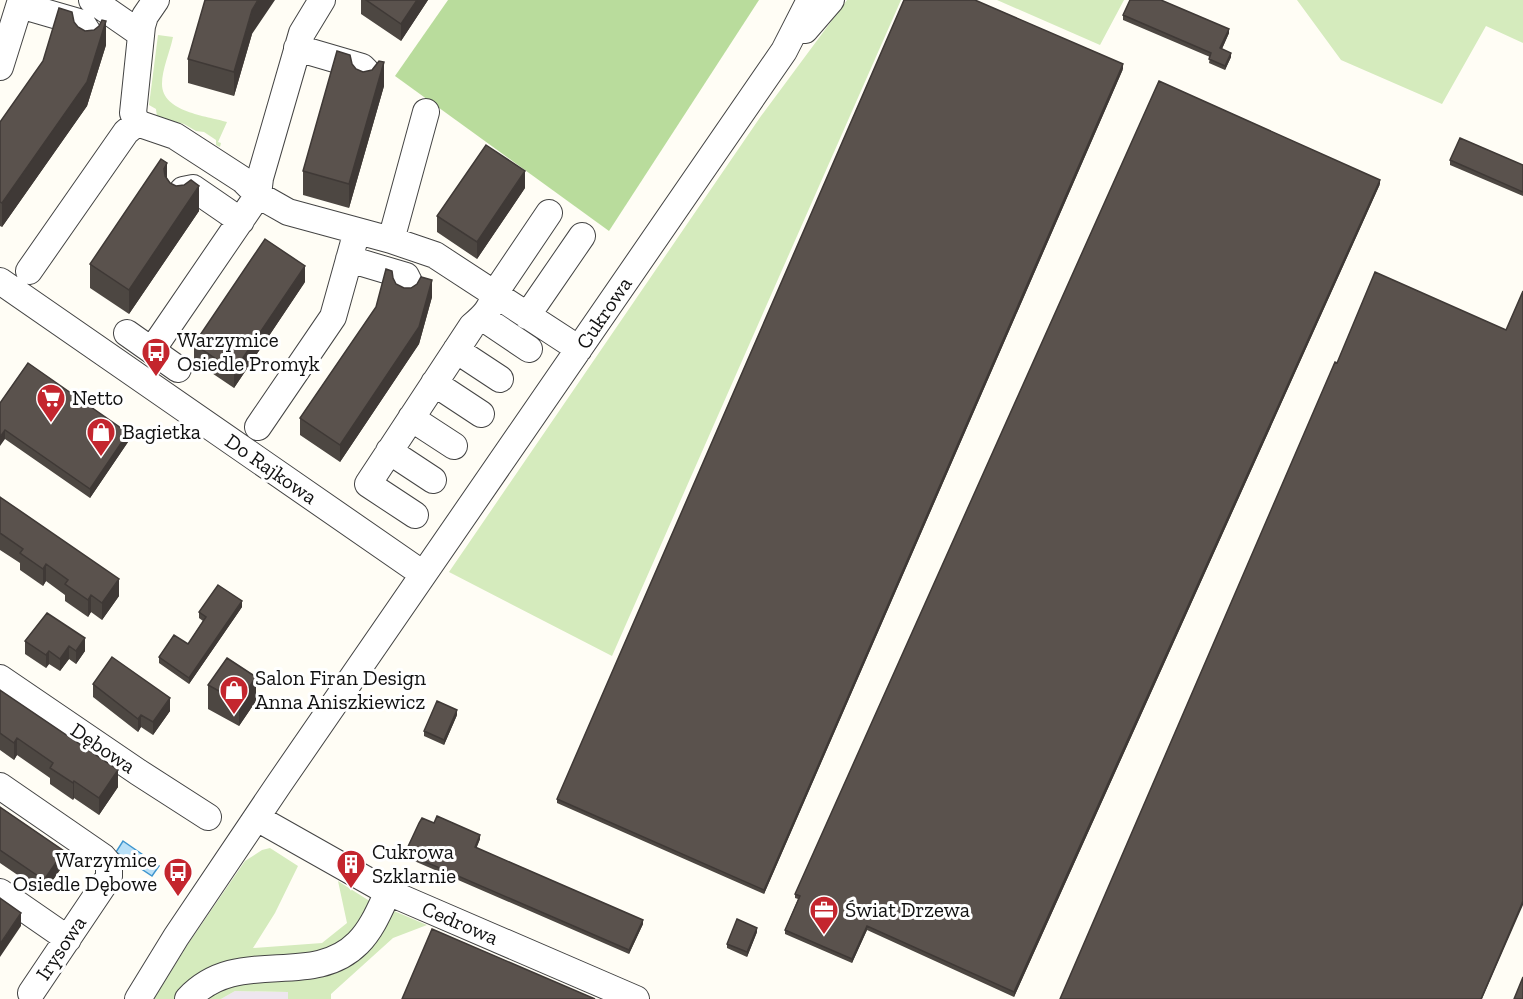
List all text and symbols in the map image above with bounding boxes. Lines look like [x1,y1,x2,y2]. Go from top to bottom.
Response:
street label: Cukrowa [570,272,637,354]
place label: Warzymice Osiedle Promyk [177,327,320,376]
bus stop icon: Warzymice Osiedle Promyk [140,336,172,378]
supermarket icon: Netto [35,382,67,424]
place label: Netto [72,385,123,410]
shop icon: Bagietka [85,416,117,458]
place label: Bagietka [122,419,201,444]
street label: Do Rajkowa [220,428,322,510]
place label: Salon Firan Design Anna Aniszkiewicz [255,665,426,714]
shop icon: Salon Firan Design Anna Aniszkiewicz [218,674,250,716]
street label: Dębowa [66,717,140,778]
place label: Cukrowa Szklarnie [372,839,456,888]
place label: Warzymice Osiedle Dębowe [13,847,157,896]
building icon: Cukrowa Szklarnie [335,848,367,890]
bus stop icon: Warzymice Osiedle Dębowe [162,856,194,898]
office icon: Świat Drzewa [808,894,840,936]
street label: Cedrowa [418,895,502,950]
place label: Świat Drzewa [845,897,970,922]
street label: Irysowa [30,911,91,985]

